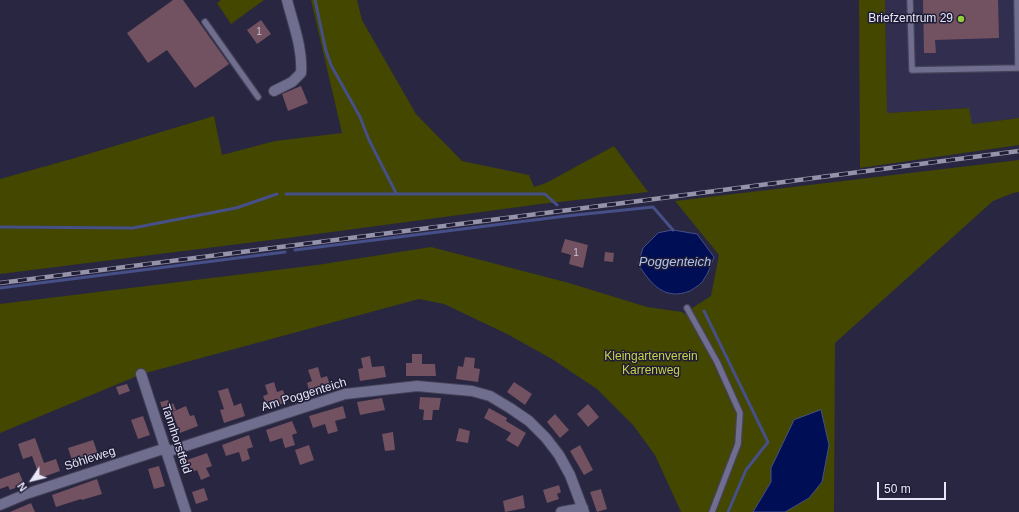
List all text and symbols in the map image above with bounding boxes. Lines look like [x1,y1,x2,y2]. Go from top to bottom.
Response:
place label: Briefzentrum 29 [868,12,953,26]
marker: Briefzentrum 29 [956,14,966,24]
house number: 1 [256,26,262,38]
house number: 1 [573,247,579,259]
water label: Poggenteich [639,254,711,270]
park label: Kleingartenverein Karrenweg [604,350,698,378]
street label: Am Poggenteich [260,375,348,415]
street label: Tannhorstfeld [158,403,194,475]
street label: Söhleweg [63,444,117,474]
north arrow [12,460,52,500]
scale bar [879,474,948,500]
text: N [15,480,29,494]
text: 50 m [884,482,911,496]

